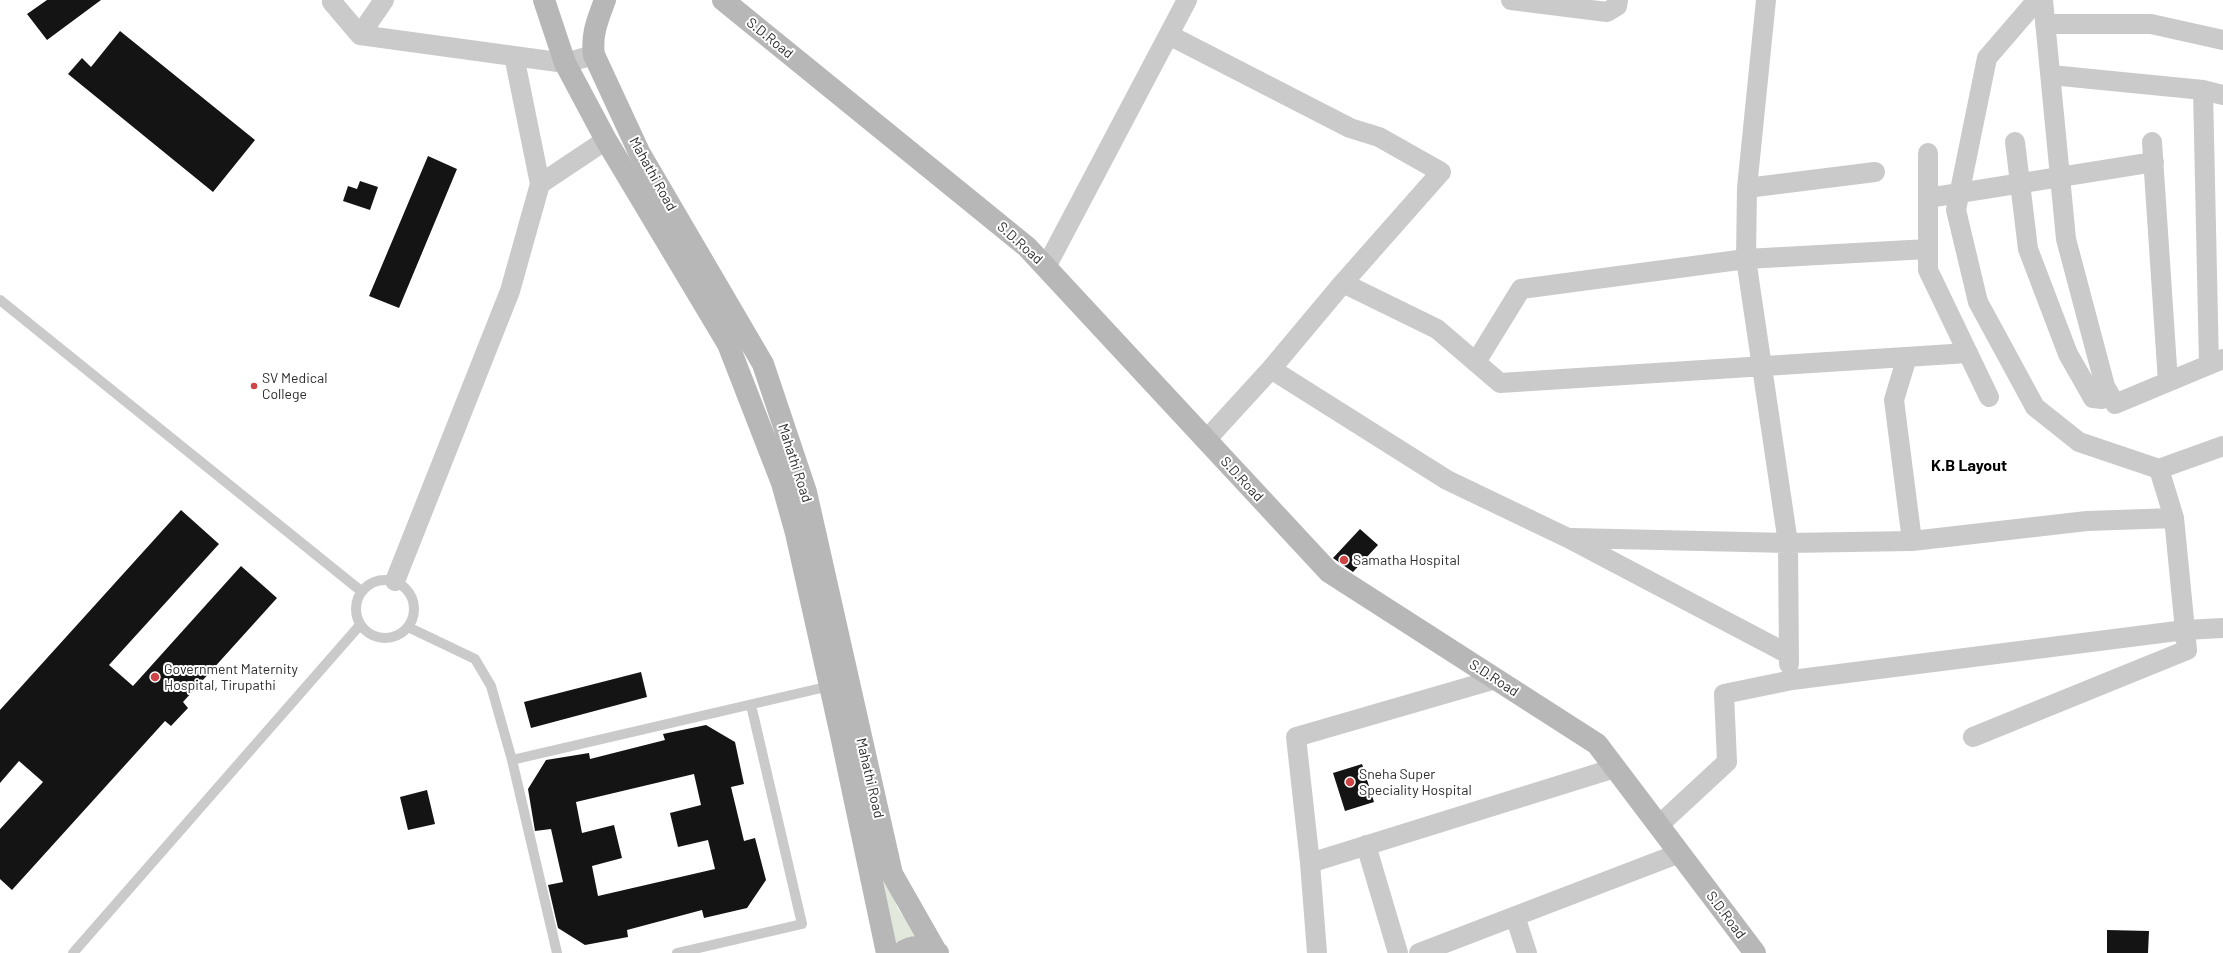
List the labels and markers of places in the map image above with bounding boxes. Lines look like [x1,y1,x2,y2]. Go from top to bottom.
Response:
place label: SV Medical College [262,370,327,402]
marker: SV Medical College [249,381,259,391]
place label: Samatha Hospital [1353,552,1460,568]
marker: Samatha Hospital [1338,554,1350,566]
place label: Government Maternity Hospital, Tirupathi [164,661,298,694]
marker: Government Maternity Hospital, Tirupathi [149,671,161,683]
place label: Sneha Super Speciality Hospital [1359,766,1472,798]
marker: Sneha Super Speciality Hospital [1344,776,1356,788]

